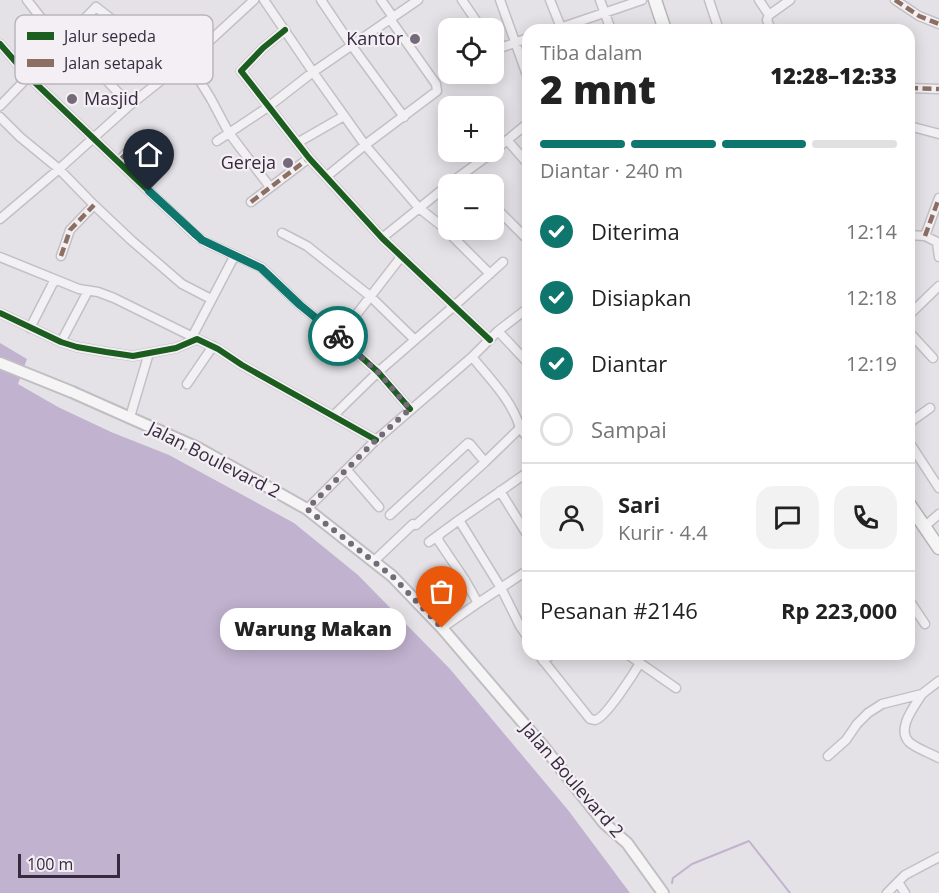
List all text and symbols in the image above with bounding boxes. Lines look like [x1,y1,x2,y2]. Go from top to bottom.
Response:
legend [15,15,213,84]
map controls [438,18,504,240]
button: locate [438,18,504,84]
text: Jalur sepeda [62,25,156,47]
place label: Kantor [346,26,404,50]
marker: Kantor [408,32,422,46]
text: Tiba dalam [540,39,643,66]
text: Jalan setapak [62,52,163,74]
text: 12:28–12:33 [770,60,897,90]
text: 2 mnt [540,62,656,115]
place label: Masjid [84,86,139,110]
marker: Masjid [65,92,79,106]
button: + [438,96,504,162]
pin [123,129,174,191]
icon: home [132,138,165,171]
place label: Gereja [221,150,276,174]
marker: Gereja [281,156,295,170]
text: Diantar · 240 m [540,157,683,184]
button: − [438,174,504,240]
icon: check [540,215,573,248]
text: Diterima [591,216,680,246]
text: 12:14 [846,218,897,245]
icon: check [540,281,573,314]
text: Disiapkan [591,282,692,312]
text: 12:18 [846,284,897,311]
courier [308,306,368,366]
icon: bike [322,320,355,353]
icon: check [540,347,573,380]
text: Diantar [591,348,667,378]
text: 12:19 [846,350,897,377]
street label: Jalan Boulevard 2 [142,414,285,503]
text: Sampai [591,414,667,444]
button: person [540,486,603,549]
button: chat [756,486,819,549]
button: phone [834,486,897,549]
text: Sari [618,489,660,519]
text: Kurir · 4.4 [618,519,708,546]
pin [416,566,467,628]
icon: bag [425,575,458,608]
text: Pesanan #2146 [540,595,698,625]
text: Rp 223,000 [781,595,897,625]
callout: Warung Makan [220,607,406,649]
text: Warung Makan [234,615,392,642]
street label: Jalan Boulevard 2 [515,715,630,842]
scale bar [18,851,120,878]
text: 100 m [27,853,73,875]

